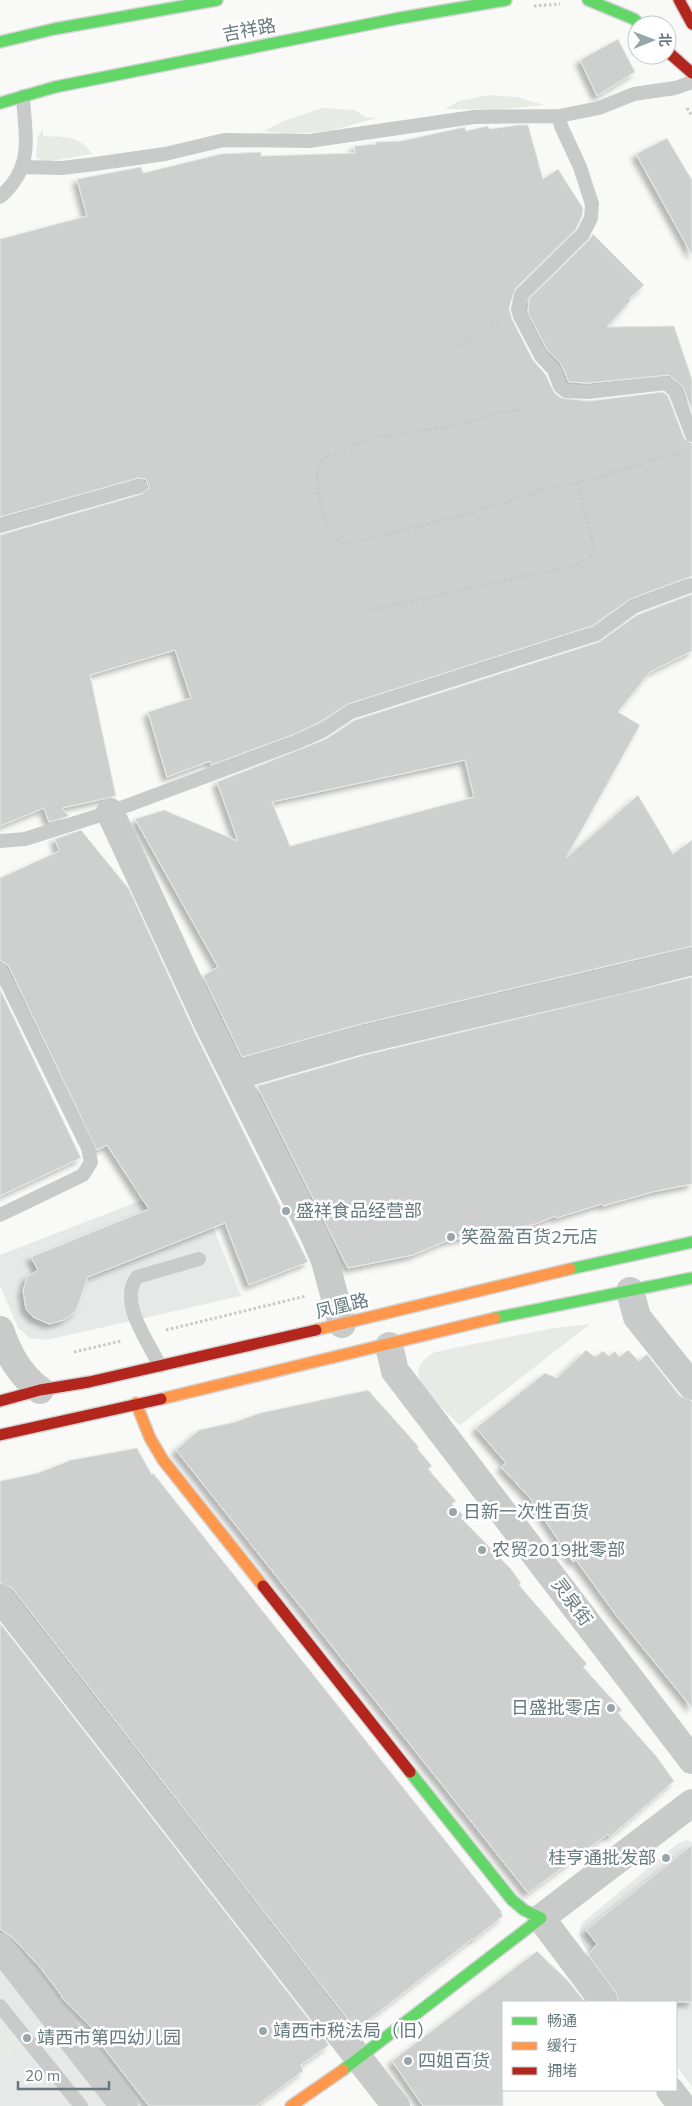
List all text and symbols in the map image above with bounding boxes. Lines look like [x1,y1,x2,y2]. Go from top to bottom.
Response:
street label: 吉祥路 [220,13,278,46]
north arrow [627,15,677,65]
text: 北 [656,33,674,47]
place label: 盛祥食品经营部 [296,1199,422,1222]
marker: 盛祥食品经营部 [280,1205,292,1217]
place label: 笑盈盈百货2元店 [461,1225,598,1248]
marker: 笑盈盈百货2元店 [445,1231,457,1243]
street label: 凤凰路 [313,1288,371,1323]
place label: 日新一次性百货 [463,1500,589,1523]
marker: 日新一次性百货 [447,1506,459,1518]
place label: 农贸2019批零部 [492,1538,625,1561]
marker: 农贸2019批零部 [476,1544,488,1556]
street label: 灵泉街 [547,1573,598,1630]
place label: 日盛批零店 [511,1696,601,1719]
marker: 日盛批零店 [605,1702,617,1714]
place label: 桂亨通批发部 [548,1846,656,1869]
marker: 桂亨通批发部 [660,1852,672,1864]
legend [502,2001,677,2091]
text: 畅通 [547,2011,577,2030]
place label: 靖西市税法局（旧） [273,2019,435,2042]
marker: 靖西市税法局（旧） [257,2025,269,2037]
place label: 靖西市第四幼儿园 [37,2026,181,2049]
marker: 靖西市第四幼儿园 [21,2032,33,2044]
text: 缓行 [547,2036,577,2055]
place label: 四姐百货 [418,2049,490,2072]
marker: 四姐百货 [402,2055,414,2067]
scale bar [18,2058,109,2090]
text: 拥堵 [547,2061,577,2080]
text: 20 m [25,2066,60,2085]

